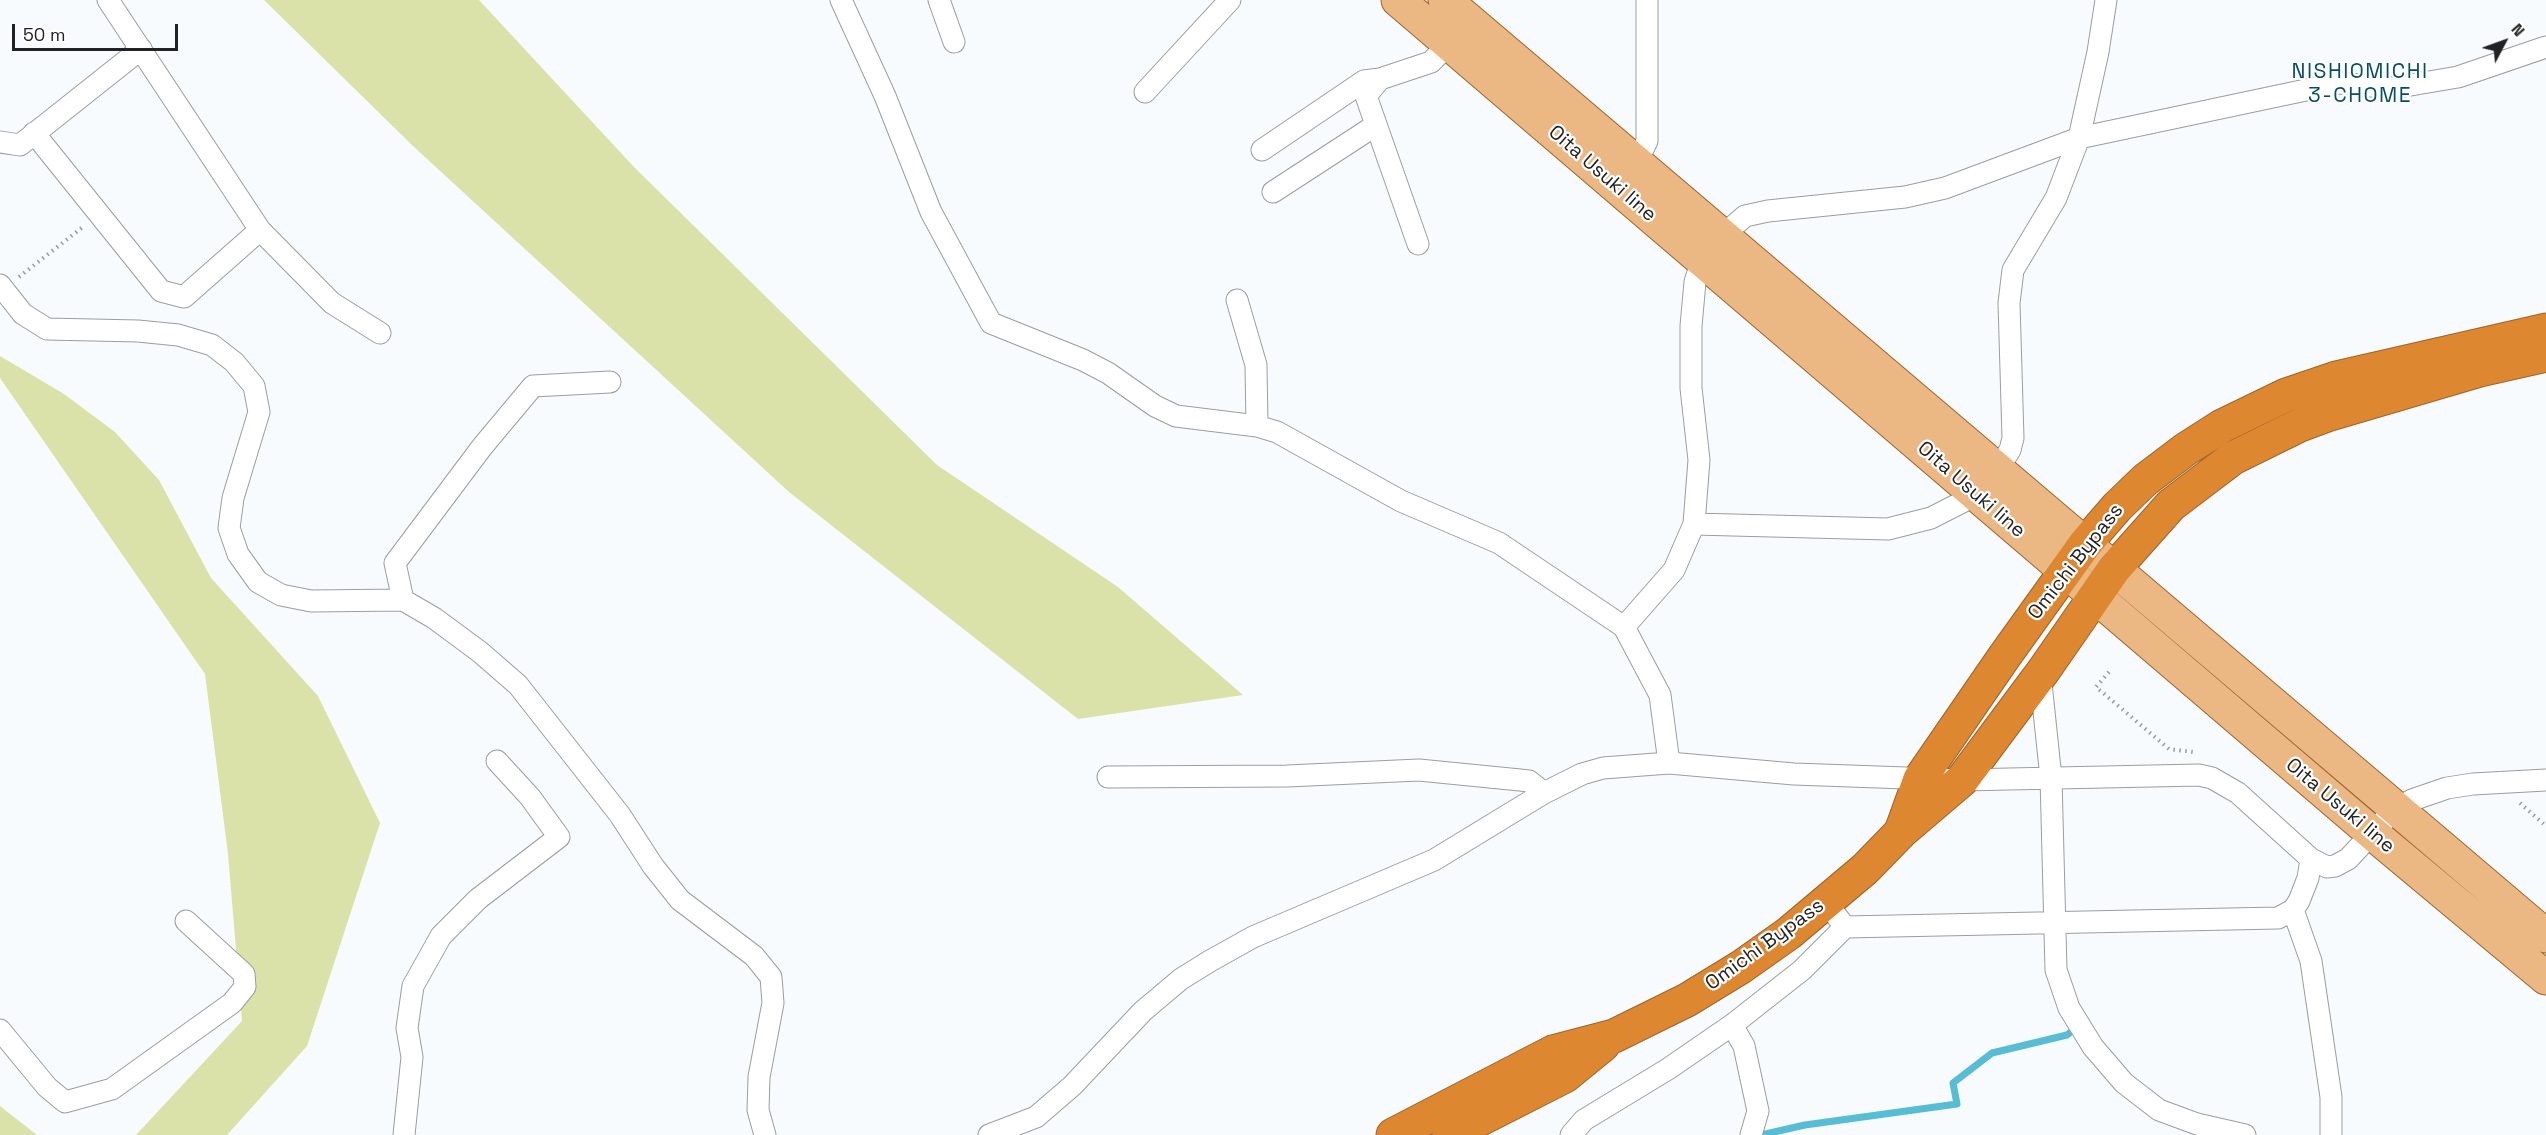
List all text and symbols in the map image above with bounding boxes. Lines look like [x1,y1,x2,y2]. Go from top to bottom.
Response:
scale bar [15,12,182,50]
north arrow [2474,12,2534,72]
text: N [2507,19,2529,41]
text: 50 m [23,23,65,46]
district label: NISHIOMICHI 3-CHOME [2291,59,2429,109]
street label: Oita Usuki line [1543,121,1661,227]
street label: Oita Usuki line [1912,437,2030,543]
street label: Omichi Bypass [2023,499,2129,625]
street label: Oita Usuki line [2281,753,2399,859]
street label: Omichi Bypass [1701,894,1829,996]

